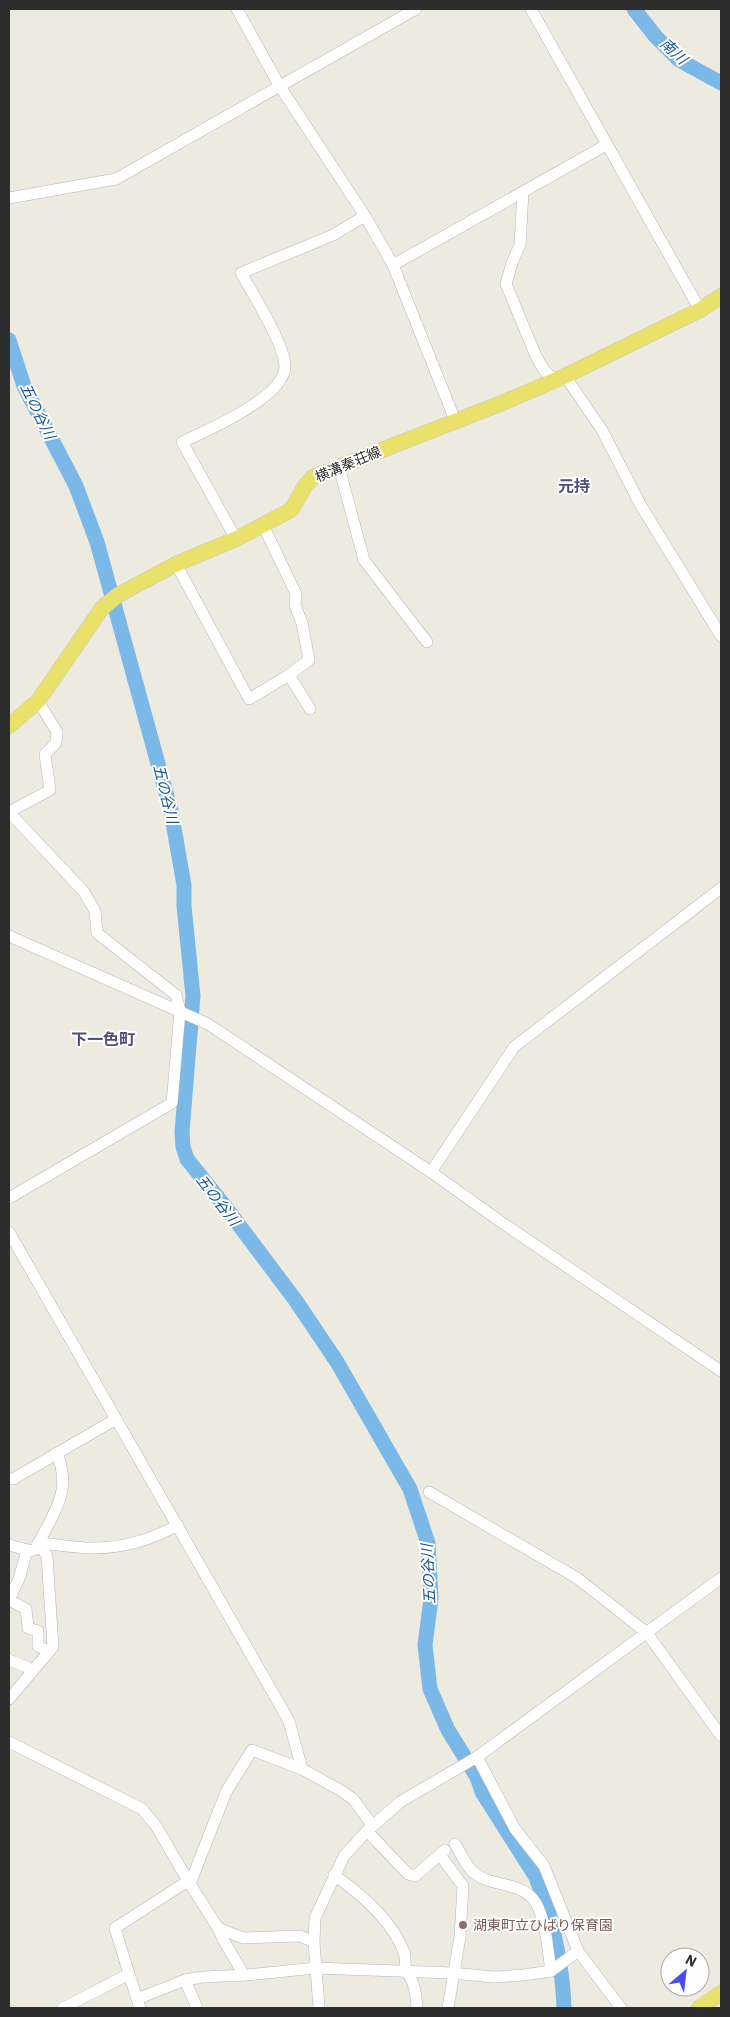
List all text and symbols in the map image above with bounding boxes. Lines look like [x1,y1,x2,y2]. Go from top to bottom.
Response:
water label: 南川 [657,34,693,70]
water label: 五の谷川 [16,380,61,444]
street label: 横溝秦荘線 [312,442,384,486]
district label: 元持 [558,476,590,496]
water label: 五の谷川 [150,763,183,827]
district label: 下一色町 [71,1029,135,1049]
water label: 五の谷川 [192,1171,245,1231]
water label: 五の谷川 [417,1542,439,1604]
place label: 湖東町立ひばり保育園 [473,1916,613,1934]
marker: 湖東町立ひばり保育園 [457,1919,469,1931]
north arrow [660,1947,710,1997]
text: N [682,1950,700,1971]

